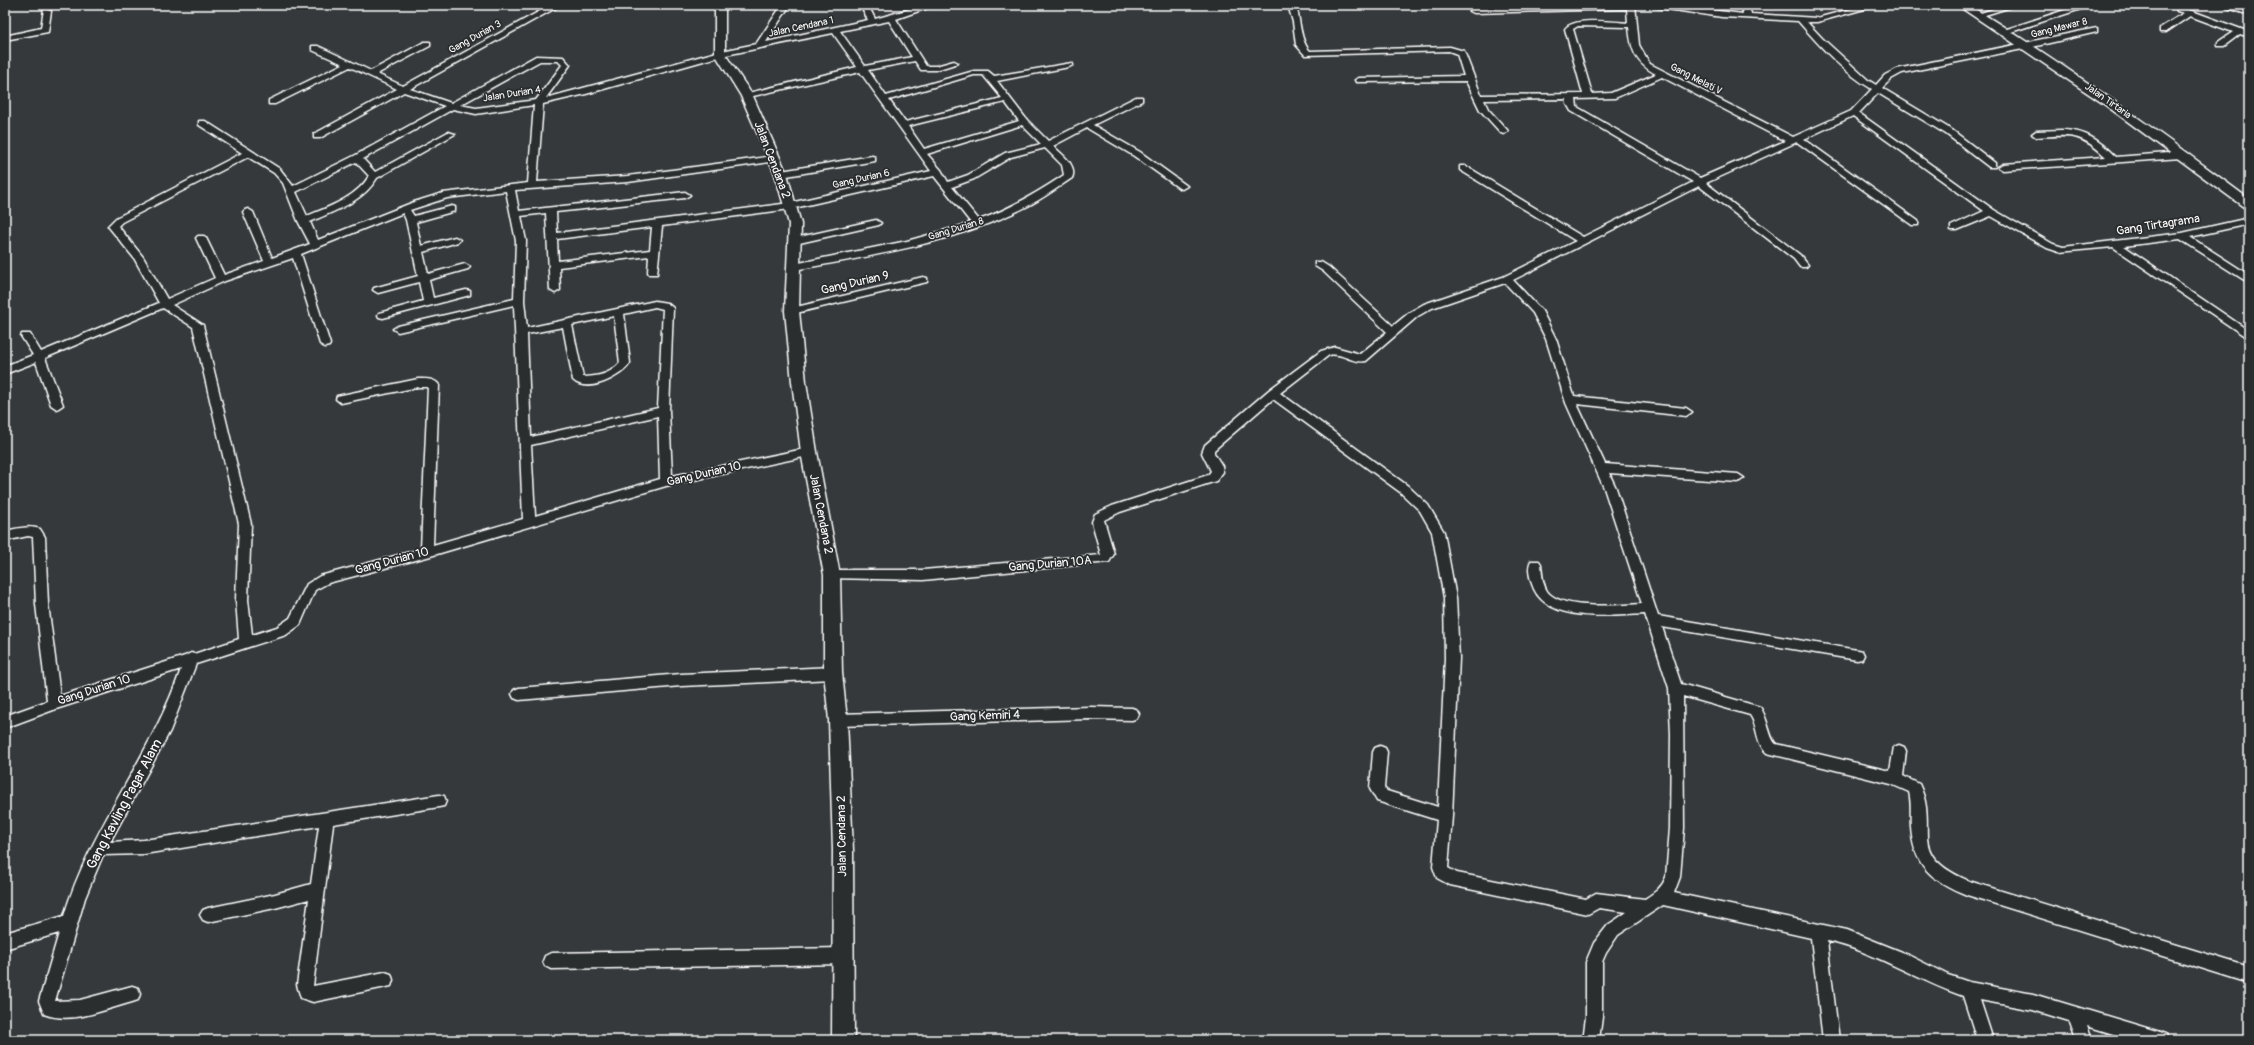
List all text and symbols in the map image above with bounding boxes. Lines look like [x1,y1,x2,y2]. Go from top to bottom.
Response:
street label: Jalan Cendana 1 [767,14,835,40]
street label: Gang Mawar 8 [2029,15,2089,41]
street label: Gang Durian 3 [447,17,504,56]
street label: Gang Melati V [1668,61,1724,97]
street label: Jalan Tirtaria [2083,81,2134,121]
street label: Jalan Durian 4 [482,83,542,104]
street label: Jalan Cendana 2 [750,119,794,201]
street label: Gang Durian 6 [831,167,891,191]
street label: Gang Tirtagrama [2115,211,2201,239]
street label: Gang Durian 8 [927,215,985,243]
street label: Gang Durian 9 [820,268,890,298]
street label: Gang Durian 10 [665,458,743,490]
street label: Jalan Cendana 2 [806,473,836,556]
street label: Gang Durian 10 [353,544,431,578]
street label: Gang Durian 10A [1008,553,1093,575]
street label: Gang Durian 10 [56,671,132,709]
street label: Gang Kemiri 4 [950,707,1020,725]
street label: Gang Kavling Pagar Alam [82,736,166,872]
street label: Jalan Cendana 2 [834,795,850,877]

